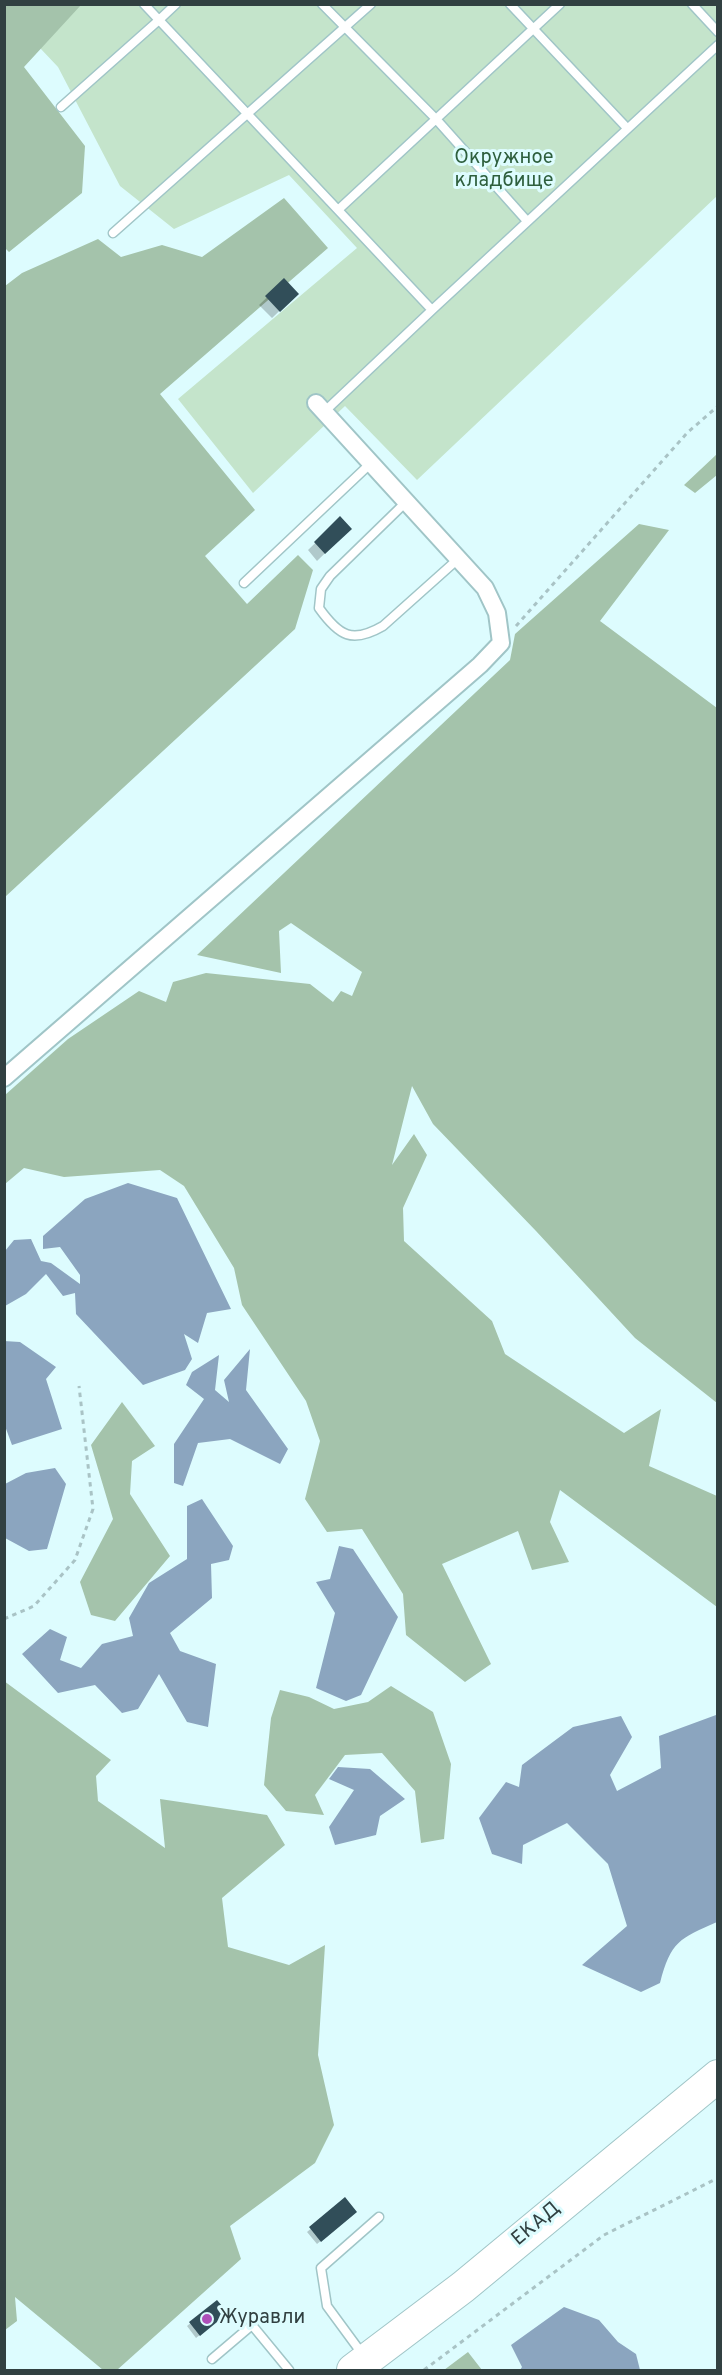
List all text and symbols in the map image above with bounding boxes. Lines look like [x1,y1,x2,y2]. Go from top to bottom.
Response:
park label: Окружное кладбище [454,147,554,194]
street label: ЕКАД [508,2198,566,2252]
place label: Журавли [219,2307,305,2331]
marker: Журавли [200,2312,214,2326]

